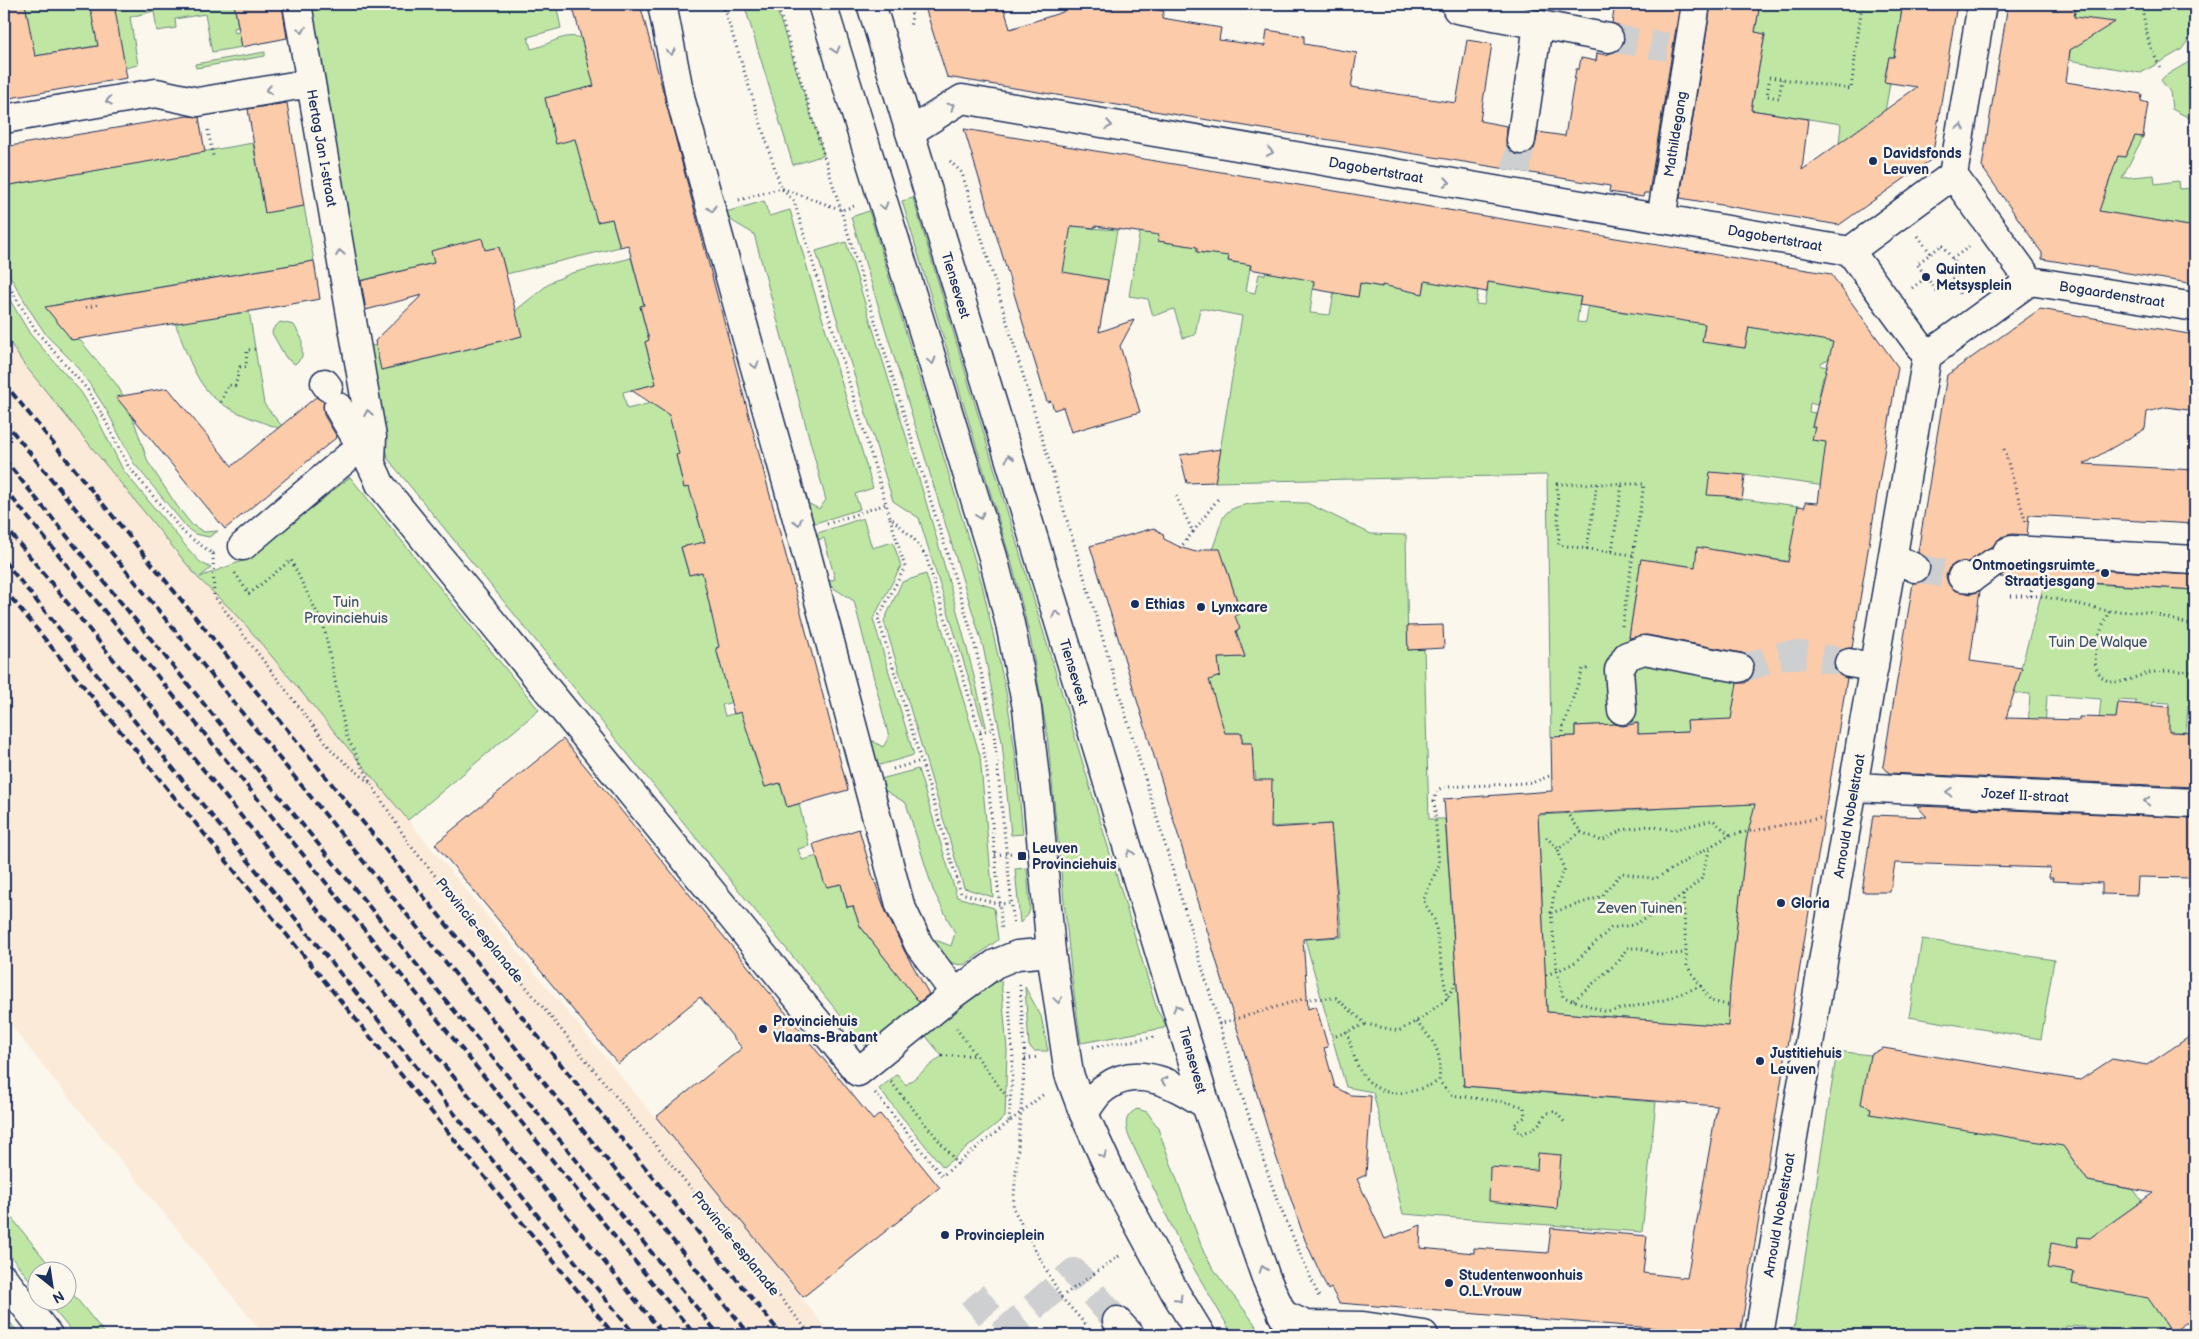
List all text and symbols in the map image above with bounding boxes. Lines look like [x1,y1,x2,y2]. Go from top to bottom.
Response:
one-way arrow [296,26,306,35]
one-way arrow [831,46,841,54]
one-way arrow [666,47,676,56]
one-way arrow [265,85,273,95]
street label: Hertog Jan I-straat [303,88,340,209]
street label: Mathildegang [1660,90,1691,178]
one-way arrow [105,95,114,105]
one-way arrow [945,103,955,112]
one-way arrow [1105,119,1114,129]
one-way arrow [1955,123,1965,131]
place label: Davidsfonds Leuven [1883,145,1962,178]
one-way arrow [1265,146,1274,156]
street label: Dagobertstraat [1327,154,1425,187]
marker: Davidsfonds Leuven [1867,155,1879,167]
one-way arrow [1443,177,1451,187]
one-way arrow [879,201,889,209]
one-way arrow [707,204,717,212]
street label: Dagobertstraat [1726,222,1824,255]
one-way arrow [336,248,346,257]
street label: Tiensevest [937,250,974,321]
place label: Quinten Metsysplein [1936,261,2012,294]
marker: Quinten Metsysplein [1920,271,1932,283]
street label: Bogaardenstraat [2058,278,2167,311]
one-way arrow [927,356,937,364]
one-way arrow [749,361,760,370]
one-way arrow [363,408,373,417]
one-way arrow [1004,455,1014,463]
one-way arrow [975,511,985,520]
one-way arrow [792,518,803,527]
place label: Ontmoetingsruimte Straatjesgang [1972,557,2095,590]
marker: Ontmoetingsruimte Straatjesgang [2099,567,2111,579]
park label: Tuin Provinciehuis [304,594,388,627]
place label: Ethias [1145,596,1185,613]
marker: Ethias [1129,598,1141,610]
place label: Lynxcare [1211,599,1268,616]
marker: Lynxcare [1195,601,1207,613]
one-way arrow [1052,610,1062,618]
park label: Tuin De Walque [2049,634,2147,651]
street label: Tiensevest [1055,637,1092,708]
street label: Arnould Nobelstraat [1830,752,1869,880]
street label: Jozef II-straat [1981,785,2070,806]
one-way arrow [1945,786,1953,797]
one-way arrow [2142,795,2150,806]
place label: Leuven Provinciehuis [1032,840,1117,873]
one-way arrow [1125,849,1135,857]
marker: Leuven Provinciehuis [1016,850,1028,862]
street label: Provincie-esplanade [432,874,527,986]
place label: Gloria [1791,895,1830,912]
marker: Gloria [1775,897,1787,909]
park label: Zeven Tuinen [1596,900,1683,917]
one-way arrow [1052,997,1063,1005]
one-way arrow [1173,1004,1183,1013]
place label: Provinciehuis Vlaams-Brabant [773,1013,878,1046]
marker: Provinciehuis Vlaams-Brabant [757,1023,769,1035]
street label: Tiensevest [1175,1025,1210,1096]
place label: Justitiehuis Leuven [1770,1045,1842,1078]
marker: Justitiehuis Leuven [1754,1055,1766,1067]
one-way arrow [1160,1077,1168,1087]
one-way arrow [1097,1150,1107,1159]
street label: Arnould Nobelstraat [1760,1151,1799,1279]
street label: Provincie-esplanade [688,1187,783,1299]
place label: Provincieplein [955,1227,1045,1244]
marker: Provincieplein [939,1229,951,1241]
north arrow [28,1262,78,1312]
one-way arrow [1259,1265,1269,1274]
place label: Studentenwoonhuis O.L.Vrouw [1459,1267,1583,1300]
marker: Studentenwoonhuis O.L.Vrouw [1443,1277,1455,1289]
text: N [49,1287,67,1307]
one-way arrow [1172,1293,1182,1302]

